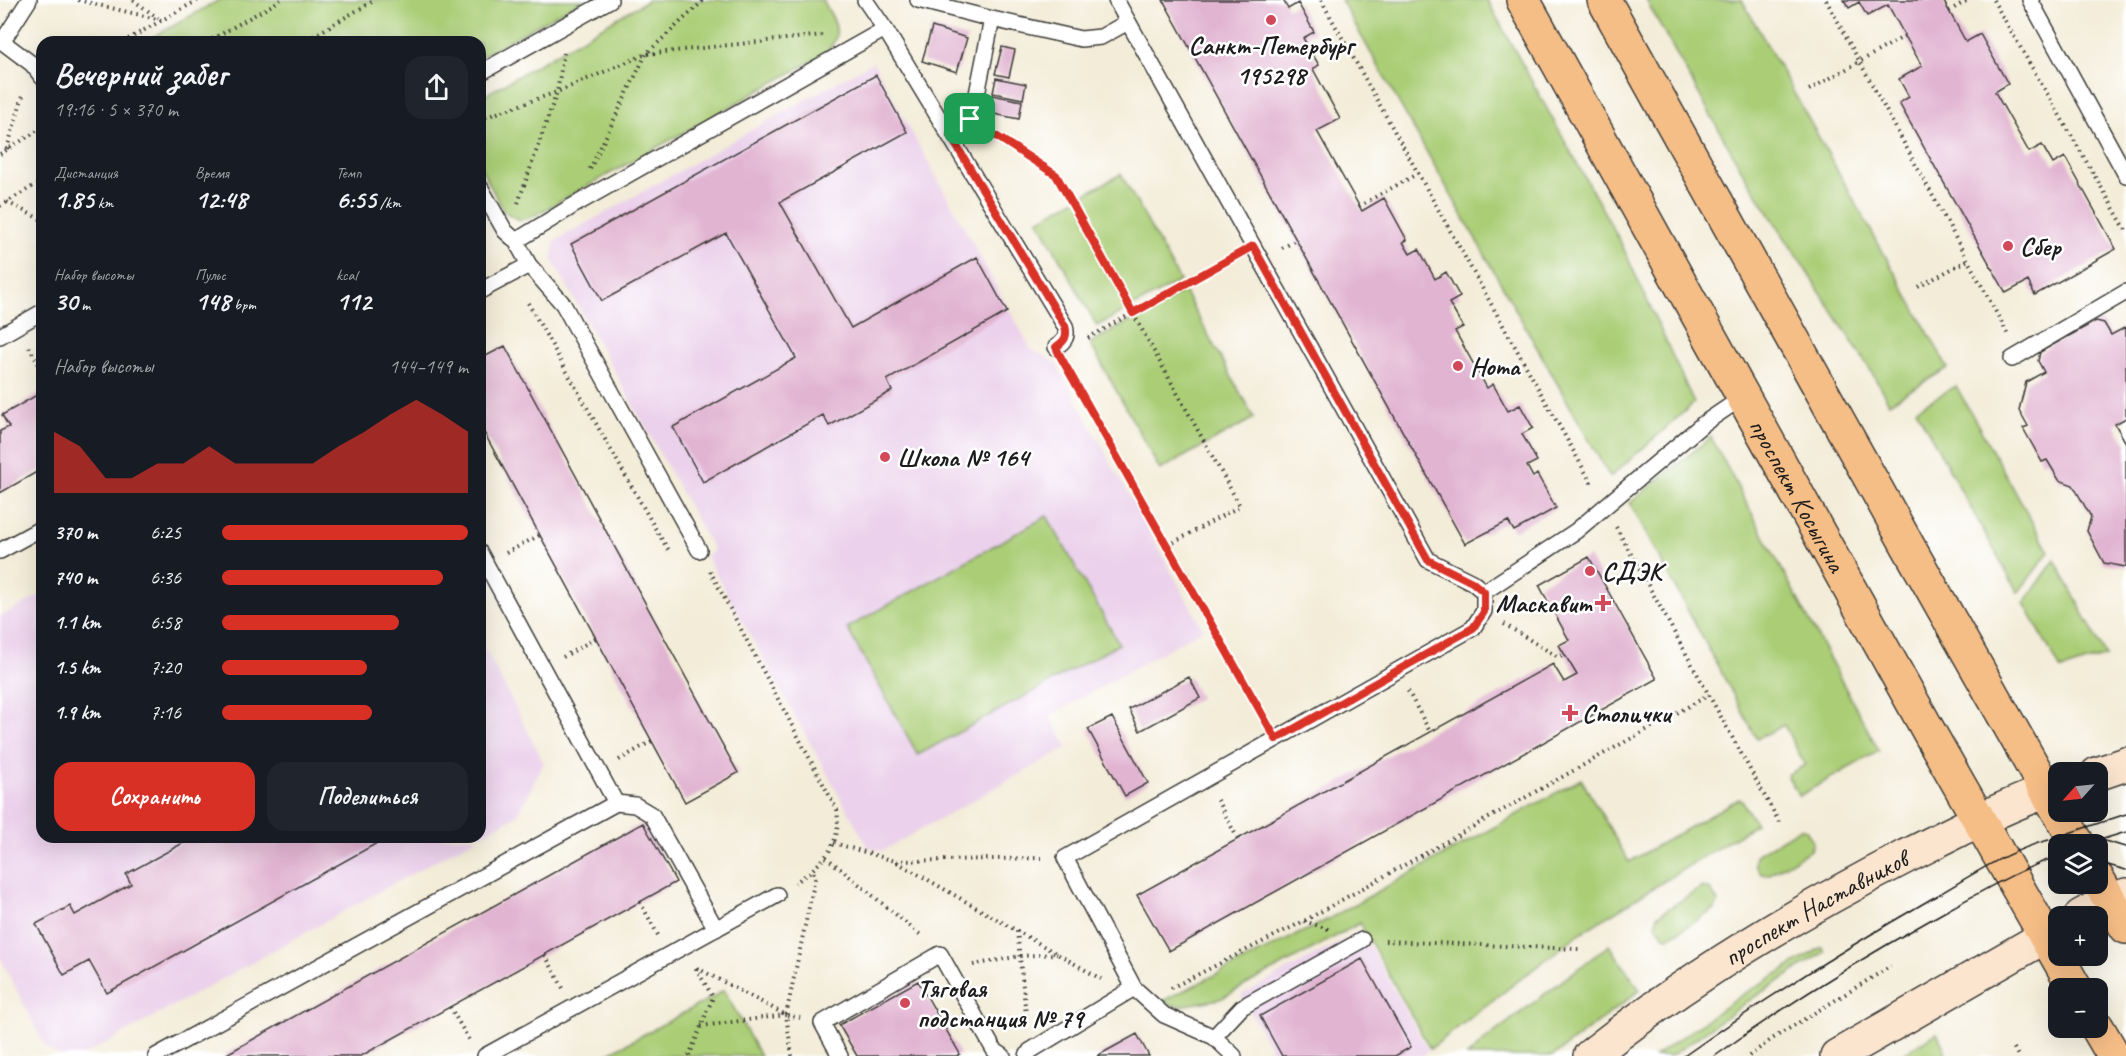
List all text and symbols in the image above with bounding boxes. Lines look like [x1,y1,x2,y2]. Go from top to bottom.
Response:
marker: Санкт-Петербург 195298 [1264,13,1278,27]
place label: Санкт-Петербург 195298 [1189,29,1357,92]
text: Вечерний забег [54,53,227,95]
button: share [405,56,468,119]
pin [944,93,995,144]
text: 19:16 · 5 × 370 m [54,97,178,122]
icon: arrive [953,102,986,135]
text: Дистанция [54,163,118,183]
text: Время [195,163,229,183]
text: Темп [336,163,362,183]
text: 1.85 [54,183,94,216]
text: 12:48 [195,183,247,216]
text: 6:55 [336,183,376,216]
text: km [94,193,113,213]
text: /km [376,193,401,213]
place label: Сбер [2020,230,2063,263]
marker: Сбер [2001,239,2015,253]
text: Набор высоты [54,265,133,285]
text: Пульс [195,265,226,285]
text: kcal [336,265,357,285]
text: 30 [54,285,77,318]
text: 148 [195,285,230,318]
text: 112 [336,285,371,318]
text: m [77,295,90,315]
text: bpm [230,295,256,315]
place label: Нота [1470,350,1521,383]
text: Набор высоты [54,354,153,379]
text: 144–149 m [389,354,468,379]
marker: Нота [1451,359,1465,373]
street label: проспект Косыгина [1741,413,1854,579]
place label: Школа № 164 [897,441,1032,474]
marker: Школа № 164 [878,450,892,464]
text: 370 m [54,520,97,545]
text: 6:25 [150,520,181,545]
place label: СДЭК [1602,555,1667,588]
marker: СДЭК [1583,564,1597,578]
text: 740 m [54,565,97,590]
text: 6:36 [150,565,181,590]
place label: Маскавит [1496,587,1593,620]
marker: Маскавит [1596,596,1610,610]
text: 1.1 km [54,610,101,635]
text: 6:58 [150,610,181,635]
text: 1.5 km [54,655,100,680]
text: 7:20 [150,655,181,680]
place label: Столички [1582,697,1674,730]
text: 1.9 km [54,700,100,725]
text: 7:16 [150,700,181,725]
marker: Столички [1563,706,1577,720]
button: Сохранить [54,762,255,831]
button: Поделиться [267,762,468,831]
north arrow [2048,762,2108,822]
map controls [2048,762,2108,1038]
button: layers [2048,834,2108,894]
street label: проспект Наставников [1717,840,1917,974]
button: + [2048,906,2108,966]
place label: Тяговая подстанция № 79 [917,972,1085,1035]
button: − [2048,978,2108,1038]
marker: Тяговая подстанция № 79 [898,996,912,1010]

